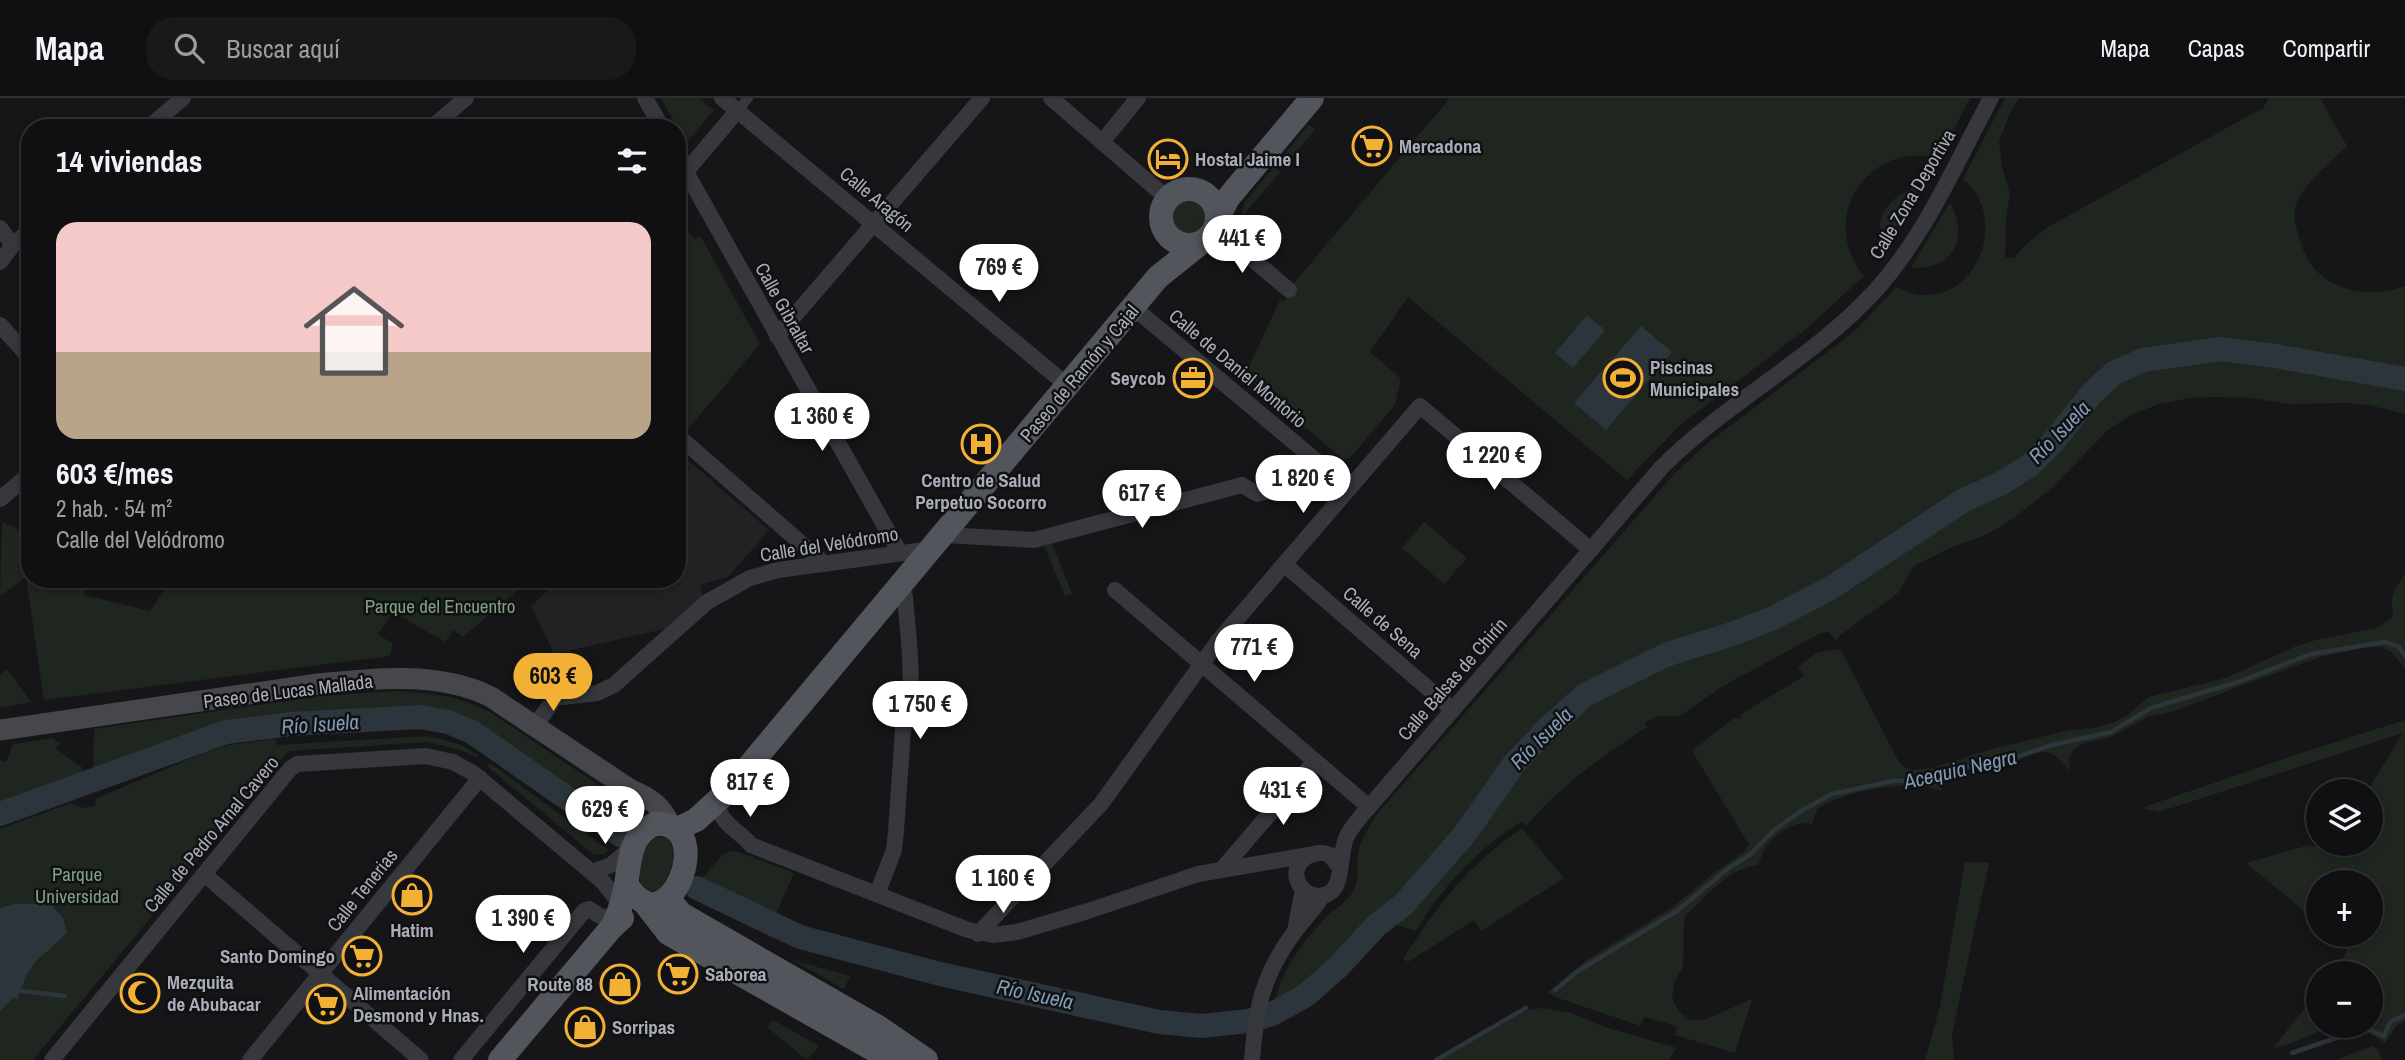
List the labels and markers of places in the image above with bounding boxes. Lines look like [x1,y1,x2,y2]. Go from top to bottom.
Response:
supermarket icon: Mercadona [1351,125,1393,167]
place label: Mercadona [1399,133,1482,159]
hotel icon: Hostal Jaime I [1147,138,1189,180]
place label: Hostal Jaime I [1195,146,1300,172]
pin: 441 € [1193,216,1291,275]
pin: 769 € [950,244,1048,304]
place label: Piscinas Municipales [1650,354,1739,402]
office icon: Seycob [1172,357,1214,399]
sports icon: Piscinas Municipales [1602,357,1644,399]
place label: Seycob [1111,365,1166,391]
pin: 1 360 € [757,394,887,453]
hospital icon: Centro de Salud Perpetuo Socorro [960,423,1002,465]
pin: 1 220 € [1429,432,1559,492]
pin: 1 820 € [1238,456,1368,515]
place label: Centro de Salud Perpetuo Socorro [915,467,1047,515]
pin: 617 € [1093,470,1191,530]
pin: 771 € [1205,624,1303,684]
pin: 603 € [504,654,602,713]
pin: 1 750 € [855,682,985,741]
pin: 817 € [701,760,799,819]
pin: 431 € [1234,768,1332,827]
pin: 629 € [556,786,654,846]
pin: 1 160 € [938,856,1068,915]
shop icon: Hatim [391,874,433,916]
pin: 1 390 € [458,896,588,955]
place label: Hatim [390,917,434,943]
supermarket icon: Santo Domingo [341,935,383,977]
place label: Santo Domingo [220,943,335,969]
supermarket icon: Saborea [657,953,699,995]
place label: Saborea [705,961,767,987]
shop icon: Route 88 [599,963,641,1005]
place label: Mezquita de Abubacar [167,969,261,1017]
place label: Route 88 [527,971,593,997]
mosque icon: Mezquita de Abubacar [119,972,161,1014]
place label: Alimentación Desmond y Hnas. [353,980,484,1028]
supermarket icon: Alimentación Desmond y Hnas. [305,983,347,1025]
shop icon: Sorripas [564,1006,606,1048]
place label: Sorripas [612,1014,675,1040]

